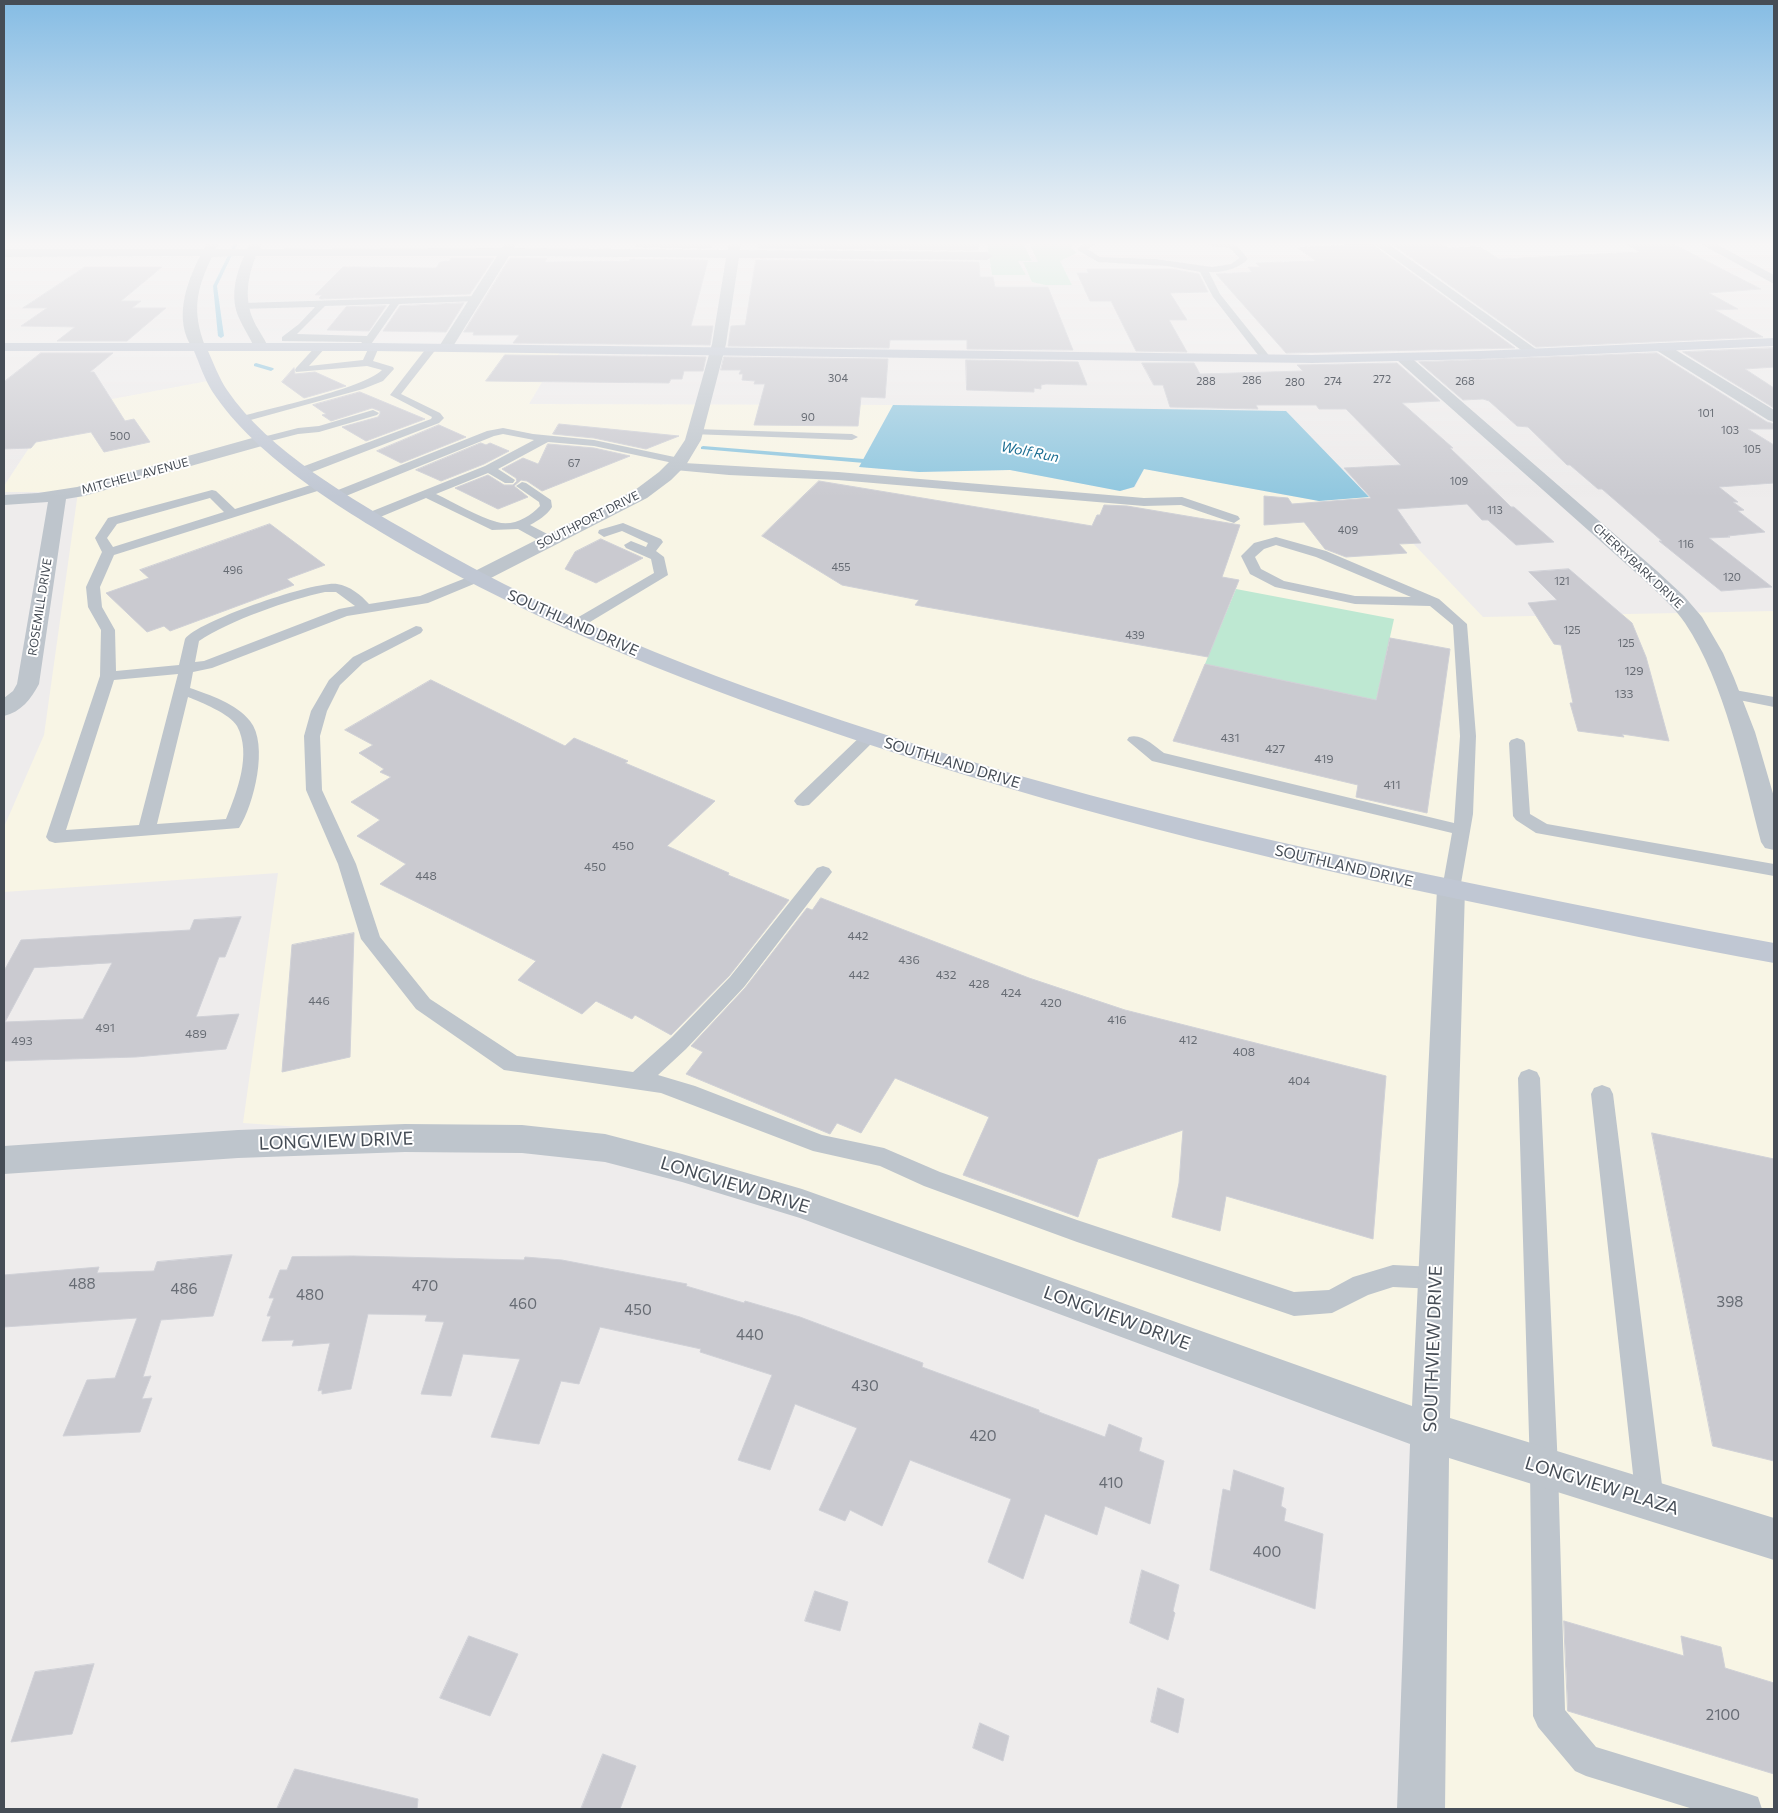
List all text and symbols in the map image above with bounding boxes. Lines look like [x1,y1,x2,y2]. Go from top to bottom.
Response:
house number: 304 [828,371,848,385]
house number: 272 [1373,372,1391,386]
house number: 286 [1242,373,1262,387]
house number: 288 [1196,374,1216,388]
house number: 274 [1324,374,1342,388]
house number: 268 [1455,374,1475,388]
house number: 280 [1285,375,1305,389]
house number: 101 [1698,406,1714,420]
house number: 90 [801,410,815,424]
house number: 103 [1721,423,1739,437]
house number: 500 [110,429,130,443]
water label: Wolf Run [1000,438,1060,466]
house number: 105 [1743,442,1761,456]
street label: MITCHELL AVENUE [80,455,190,497]
house number: 67 [568,456,580,470]
house number: 109 [1450,474,1468,488]
street label: SOUTHPORT DRIVE [534,488,642,552]
house number: 113 [1487,503,1503,517]
street label: CHERRYBARK DRIVE [1590,521,1686,611]
house number: 409 [1338,523,1358,537]
house number: 116 [1678,537,1694,551]
street label: ROSEMILL DRIVE [25,557,55,657]
house number: 455 [831,560,851,574]
house number: 496 [223,563,243,577]
house number: 120 [1723,570,1741,584]
house number: 121 [1554,574,1570,588]
street label: SOUTHLAND DRIVE [505,586,641,660]
house number: 125 [1563,623,1581,637]
house number: 439 [1125,628,1145,642]
house number: 125 [1617,636,1635,650]
house number: 129 [1624,664,1644,678]
house number: 133 [1615,687,1633,701]
house number: 431 [1220,731,1240,745]
street label: SOUTHLAND DRIVE [882,734,1022,792]
house number: 427 [1265,742,1285,756]
house number: 419 [1314,752,1334,766]
house number: 411 [1383,778,1401,792]
house number: 450 [612,839,634,853]
street label: SOUTHLAND DRIVE [1273,841,1415,891]
house number: 450 [584,860,606,874]
house number: 448 [415,869,437,883]
house number: 442 [848,929,868,943]
house number: 436 [898,953,920,967]
house number: 442 [849,968,869,982]
house number: 432 [936,968,956,982]
house number: 428 [969,977,989,991]
house number: 424 [1001,986,1021,1000]
house number: 446 [308,994,330,1008]
house number: 420 [1040,996,1062,1010]
house number: 416 [1107,1013,1127,1027]
house number: 491 [95,1021,115,1035]
house number: 489 [185,1027,207,1041]
house number: 412 [1179,1033,1197,1047]
house number: 493 [11,1034,33,1048]
house number: 408 [1233,1045,1255,1059]
house number: 404 [1288,1074,1310,1088]
street label: LONGVIEW DRIVE [258,1128,414,1154]
street label: LONGVIEW DRIVE [658,1152,812,1218]
street label: SOUTHVIEW DRIVE [1419,1265,1447,1433]
house number: 488 [68,1275,96,1293]
house number: 470 [412,1277,438,1295]
house number: 486 [170,1280,198,1298]
street label: LONGVIEW DRIVE [1041,1281,1193,1355]
house number: 480 [296,1286,324,1304]
house number: 398 [1717,1293,1743,1311]
house number: 460 [509,1295,537,1313]
house number: 450 [624,1301,652,1319]
house number: 440 [736,1326,764,1344]
house number: 430 [851,1377,879,1395]
house number: 420 [970,1427,996,1445]
street label: LONGVIEW PLAZA [1522,1452,1682,1520]
house number: 410 [1099,1474,1123,1492]
house number: 400 [1253,1543,1281,1561]
house number: 2100 [1706,1706,1740,1724]

